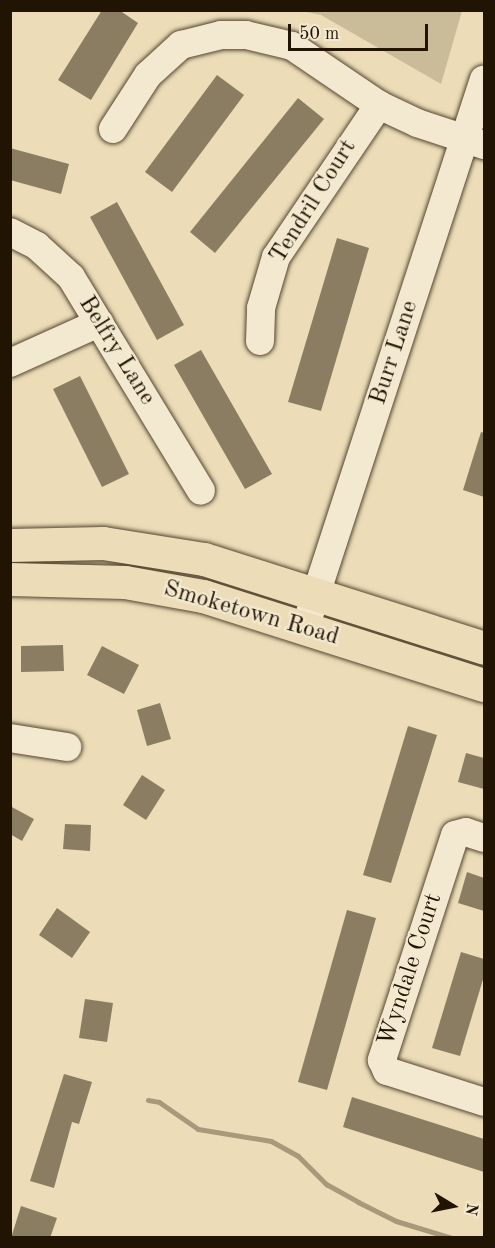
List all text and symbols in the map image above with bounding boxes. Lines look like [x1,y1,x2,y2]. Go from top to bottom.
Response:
scale bar [291,12,430,50]
text: 50 m [299,25,339,43]
street label: Tendril Court [265,135,363,269]
street label: Belfry Lane [71,291,161,411]
street label: Burr Lane [365,297,425,409]
street label: Smoketown Road [160,575,342,653]
street label: Wyndale Court [373,890,449,1050]
north arrow [423,1176,483,1236]
text: N [462,1202,480,1217]

